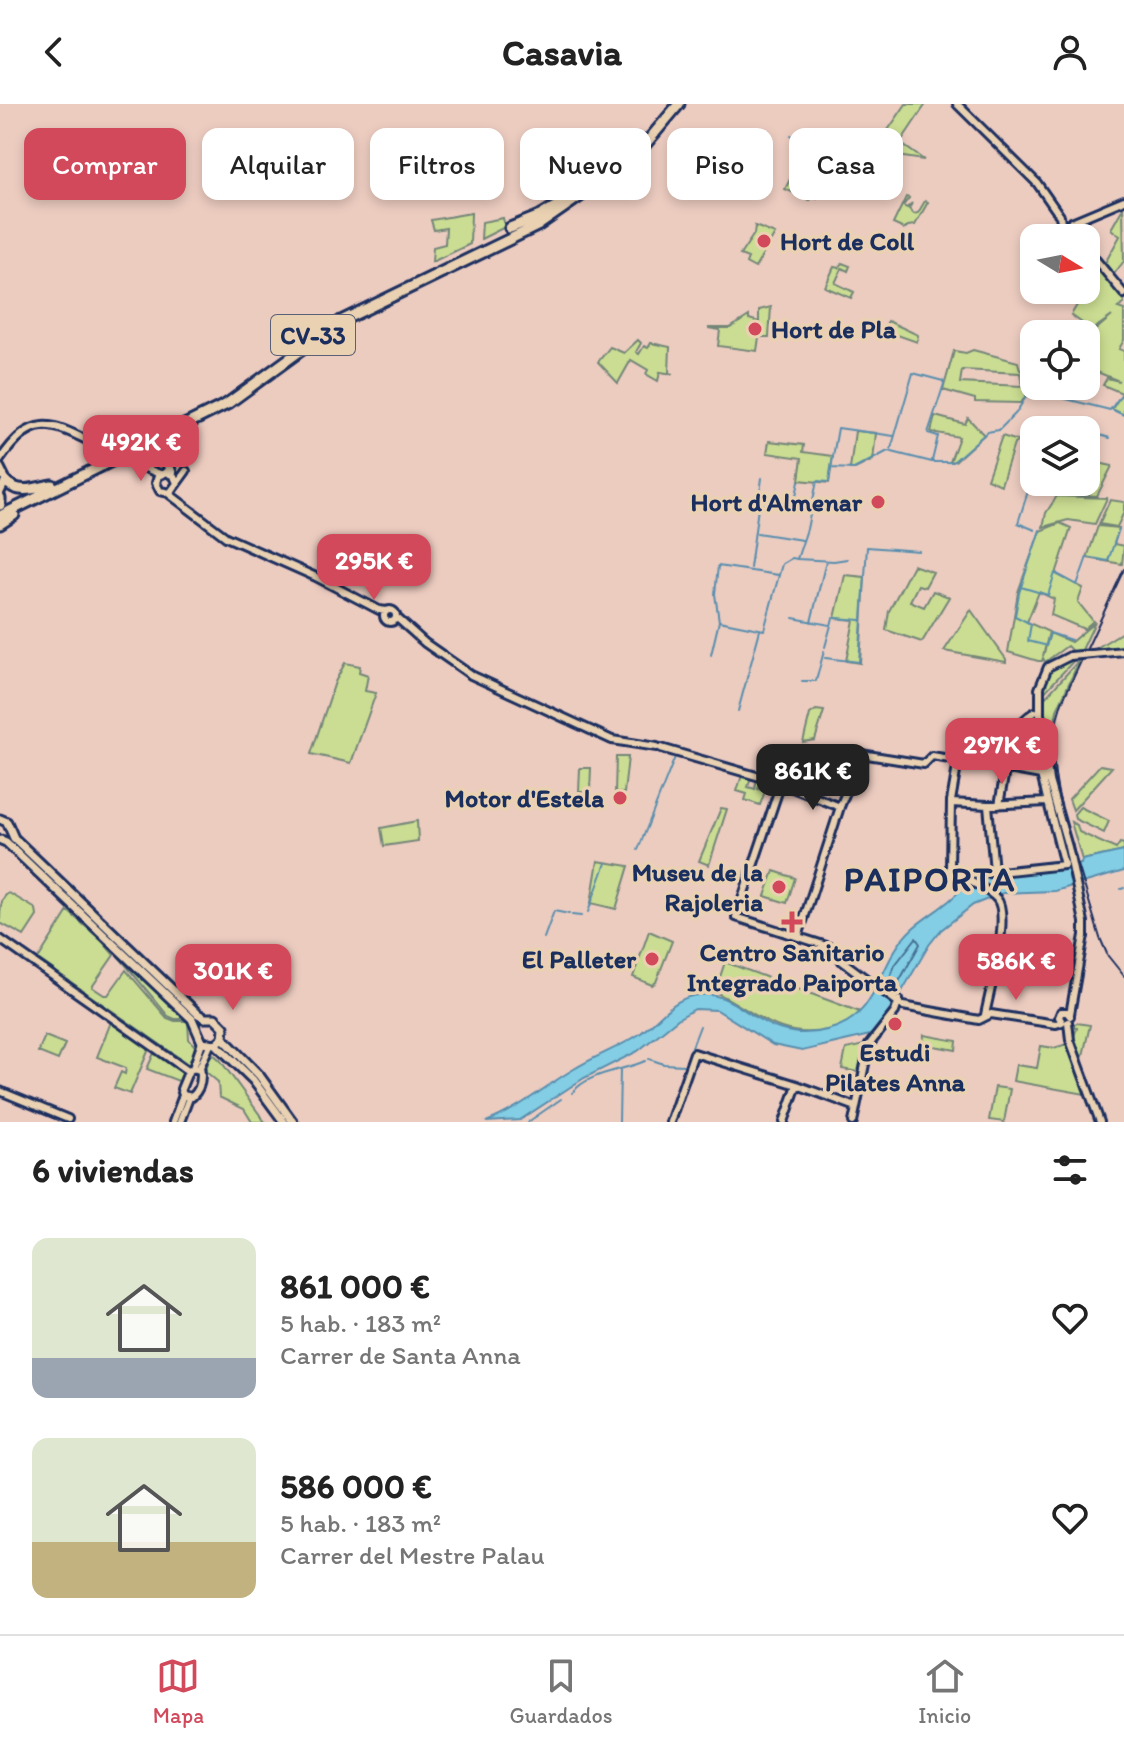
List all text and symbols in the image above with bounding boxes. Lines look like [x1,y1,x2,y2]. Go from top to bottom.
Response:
icon: back [32,30,76,74]
icon: person [1048,30,1092,74]
text: Casavia [502,31,622,74]
chip: Comprar [24,128,186,200]
chip: Alquilar [202,128,354,200]
chip: Filtros [370,128,504,200]
chip: Nuevo [520,128,651,200]
chip: Piso [667,128,773,200]
chip: Casa [789,128,903,200]
north arrow [1020,224,1100,304]
map controls [1020,224,1100,496]
place label: Hort de Coll [780,225,915,257]
marker: Hort de Coll [755,232,773,250]
place label: Hort de Pla [771,313,897,345]
road number: CV-33 [271,315,355,355]
marker: Hort de Pla [746,320,764,338]
button: locate [1020,320,1100,400]
pin: 492K € [76,415,206,483]
button: layers [1020,416,1100,496]
text: 492K € [101,425,181,457]
place label: Hort d'Almenar [691,486,863,518]
marker: Hort d'Almenar [869,493,887,511]
pin: 295K € [309,534,439,602]
text: 295K € [335,544,413,576]
pin: 297K € [937,718,1067,786]
text: 297K € [963,728,1041,760]
pin: 861K € [748,744,878,812]
text: 861K € [774,754,852,786]
place label: Motor d'Estela [445,782,604,814]
marker: Motor d'Estela [611,789,629,807]
place label: Museu de la Rajoleria [632,856,763,918]
district label: PAIPORTA [844,859,1016,900]
marker: Museu de la Rajoleria [770,878,788,896]
marker: Centro Sanitario Integrado Paiporta [781,911,803,933]
pin: 586K € [951,934,1081,1002]
place label: Centro Sanitario Integrado Paiporta [687,936,898,998]
place label: El Palleter [522,943,637,975]
pin: 301K € [168,944,298,1012]
text: 586K € [977,944,1055,976]
marker: El Palleter [643,950,661,968]
text: 301K € [193,954,273,986]
marker: Estudi Pilates Anna [886,1015,904,1033]
place label: Estudi Pilates Anna [825,1036,966,1098]
icon: filters [1048,1148,1092,1192]
text: 6 viviendas [32,1150,194,1191]
text: 861 000 € [280,1266,430,1307]
icon: home [96,1270,192,1366]
icon: heart [1048,1296,1092,1340]
text: 5 hab. · 183 m² [280,1307,441,1339]
text: Carrer de Santa Anna [280,1339,521,1371]
text: 586 000 € [280,1466,432,1507]
icon: home [96,1470,192,1566]
icon: heart [1048,1496,1092,1540]
text: 5 hab. · 183 m² [280,1507,441,1539]
text: Carrer del Mestre Palau [280,1539,545,1571]
tab: Mapa [153,1654,204,1729]
tab: Guardados [509,1654,613,1729]
tab: Inicio [918,1654,971,1729]

